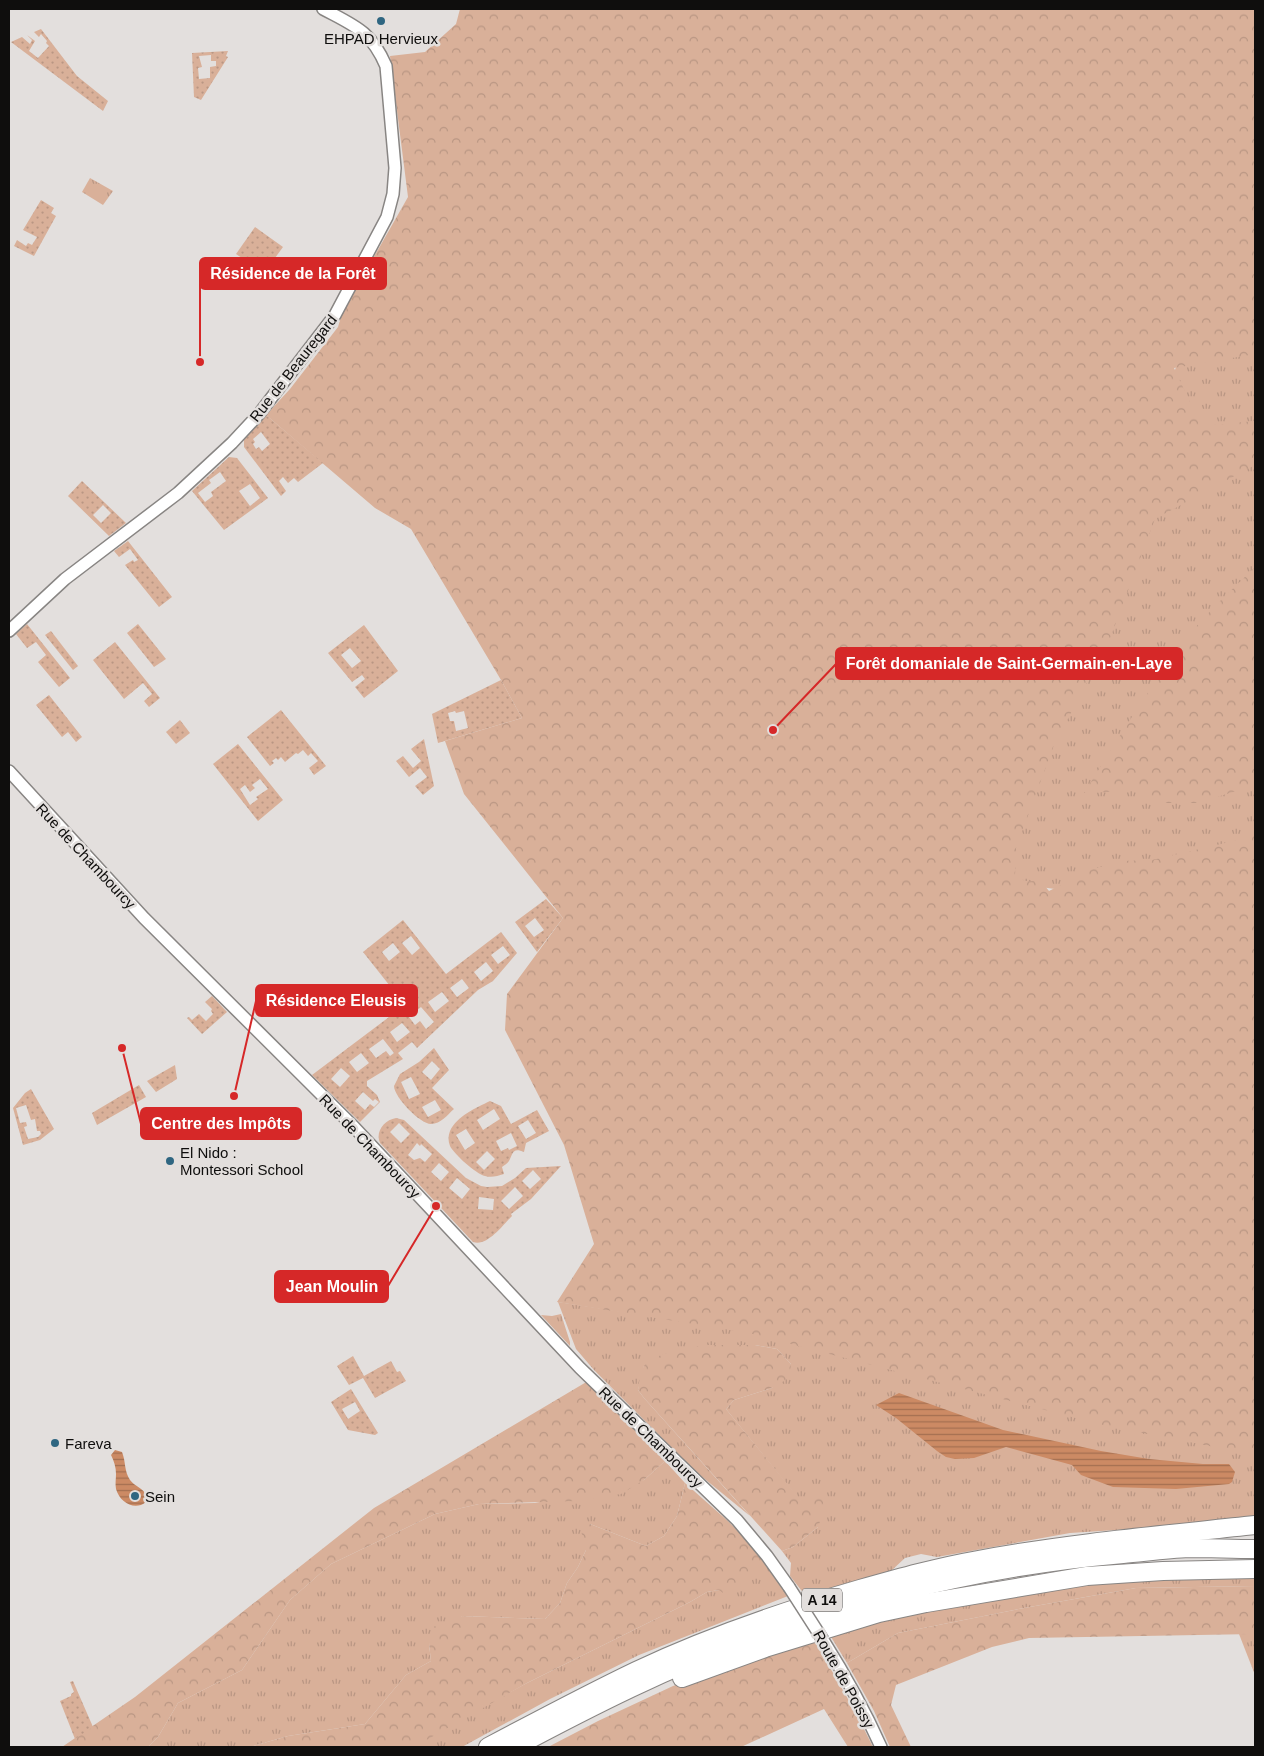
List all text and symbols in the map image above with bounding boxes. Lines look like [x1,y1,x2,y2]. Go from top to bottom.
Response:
marker: EHPAD Hervieux [375,15,387,27]
place label: EHPAD Hervieux [324,30,438,47]
callout: Résidence de la Forêt [200,258,386,289]
text: Résidence de la Forêt [210,265,376,282]
street label: Rue de Beauregard [246,311,340,425]
callout: Forêt domaniale de Saint-Germain-en-Laye [836,648,1182,679]
text: Forêt domaniale de Saint-Germain-en-Laye [846,655,1172,672]
street label: Rue de Chambourcy [33,800,139,912]
callout: Résidence Eleusis [256,985,417,1016]
text: Résidence Eleusis [266,992,406,1009]
street label: Rue de Chambourcy [316,1091,424,1202]
callout: Centre des Impôts [141,1108,301,1139]
text: Centre des Impôts [151,1115,291,1132]
place label: El Nido : Montessori School [180,1144,303,1178]
marker: El Nido : Montessori School [164,1155,176,1167]
callout: Jean Moulin [275,1271,388,1302]
text: Jean Moulin [286,1278,378,1295]
street label: Rue de Chambourcy [596,1383,707,1491]
place label: Fareva [65,1435,112,1452]
marker: Fareva [49,1437,61,1449]
place label: Sein [145,1488,175,1505]
marker: Sein [129,1490,141,1502]
road number: A 14 [802,1588,842,1612]
street label: Route de Poissy [810,1627,878,1731]

